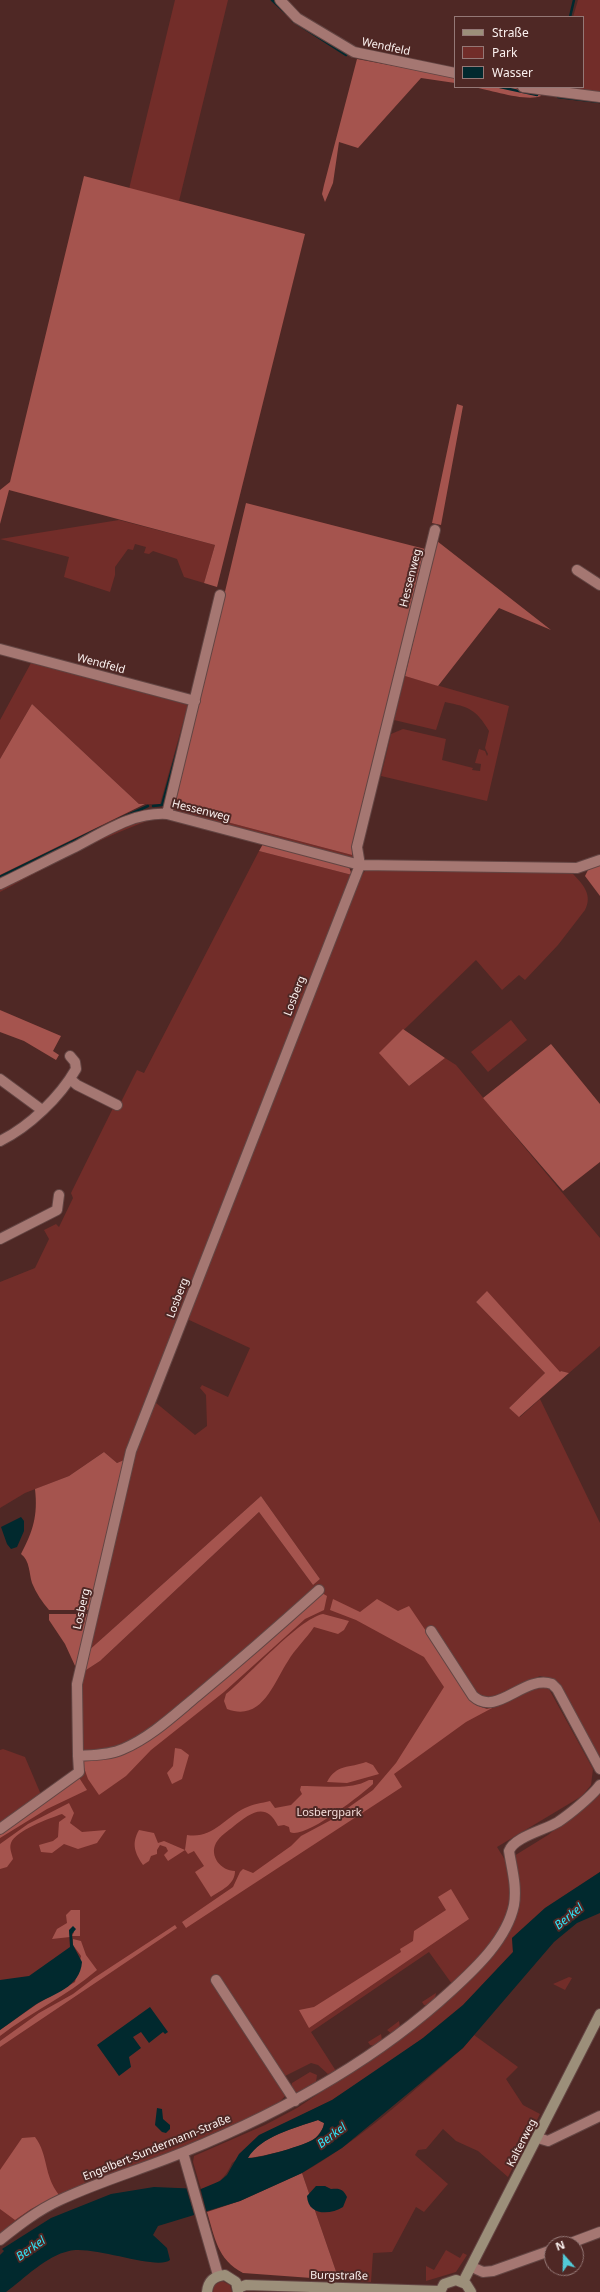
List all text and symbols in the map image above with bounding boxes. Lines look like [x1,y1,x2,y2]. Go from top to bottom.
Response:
legend [454,16,584,88]
text: Straße [492,24,529,41]
street label: Wendfeld [360,35,412,59]
text: Park [492,44,517,61]
text: Wasser [492,64,533,81]
street label: Hessenweg [397,548,425,608]
street label: Wendfeld [75,651,127,677]
street label: Hessenweg [171,797,231,825]
street label: Losberg [281,974,309,1018]
street label: Losberg [164,1276,192,1320]
street label: Losberg [71,1587,93,1631]
park label: Losbergpark [296,1806,362,1820]
water label: Berkel [552,1901,586,1933]
street label: Engelbert-Sundermann-Straße [81,2112,233,2184]
street label: Kalterweg [504,2117,540,2169]
water label: Berkel [315,2120,349,2152]
water label: Berkel [13,2234,49,2264]
north arrow [544,2236,584,2276]
text: N [553,2237,567,2254]
street label: Burgstraße [310,2269,368,2283]

